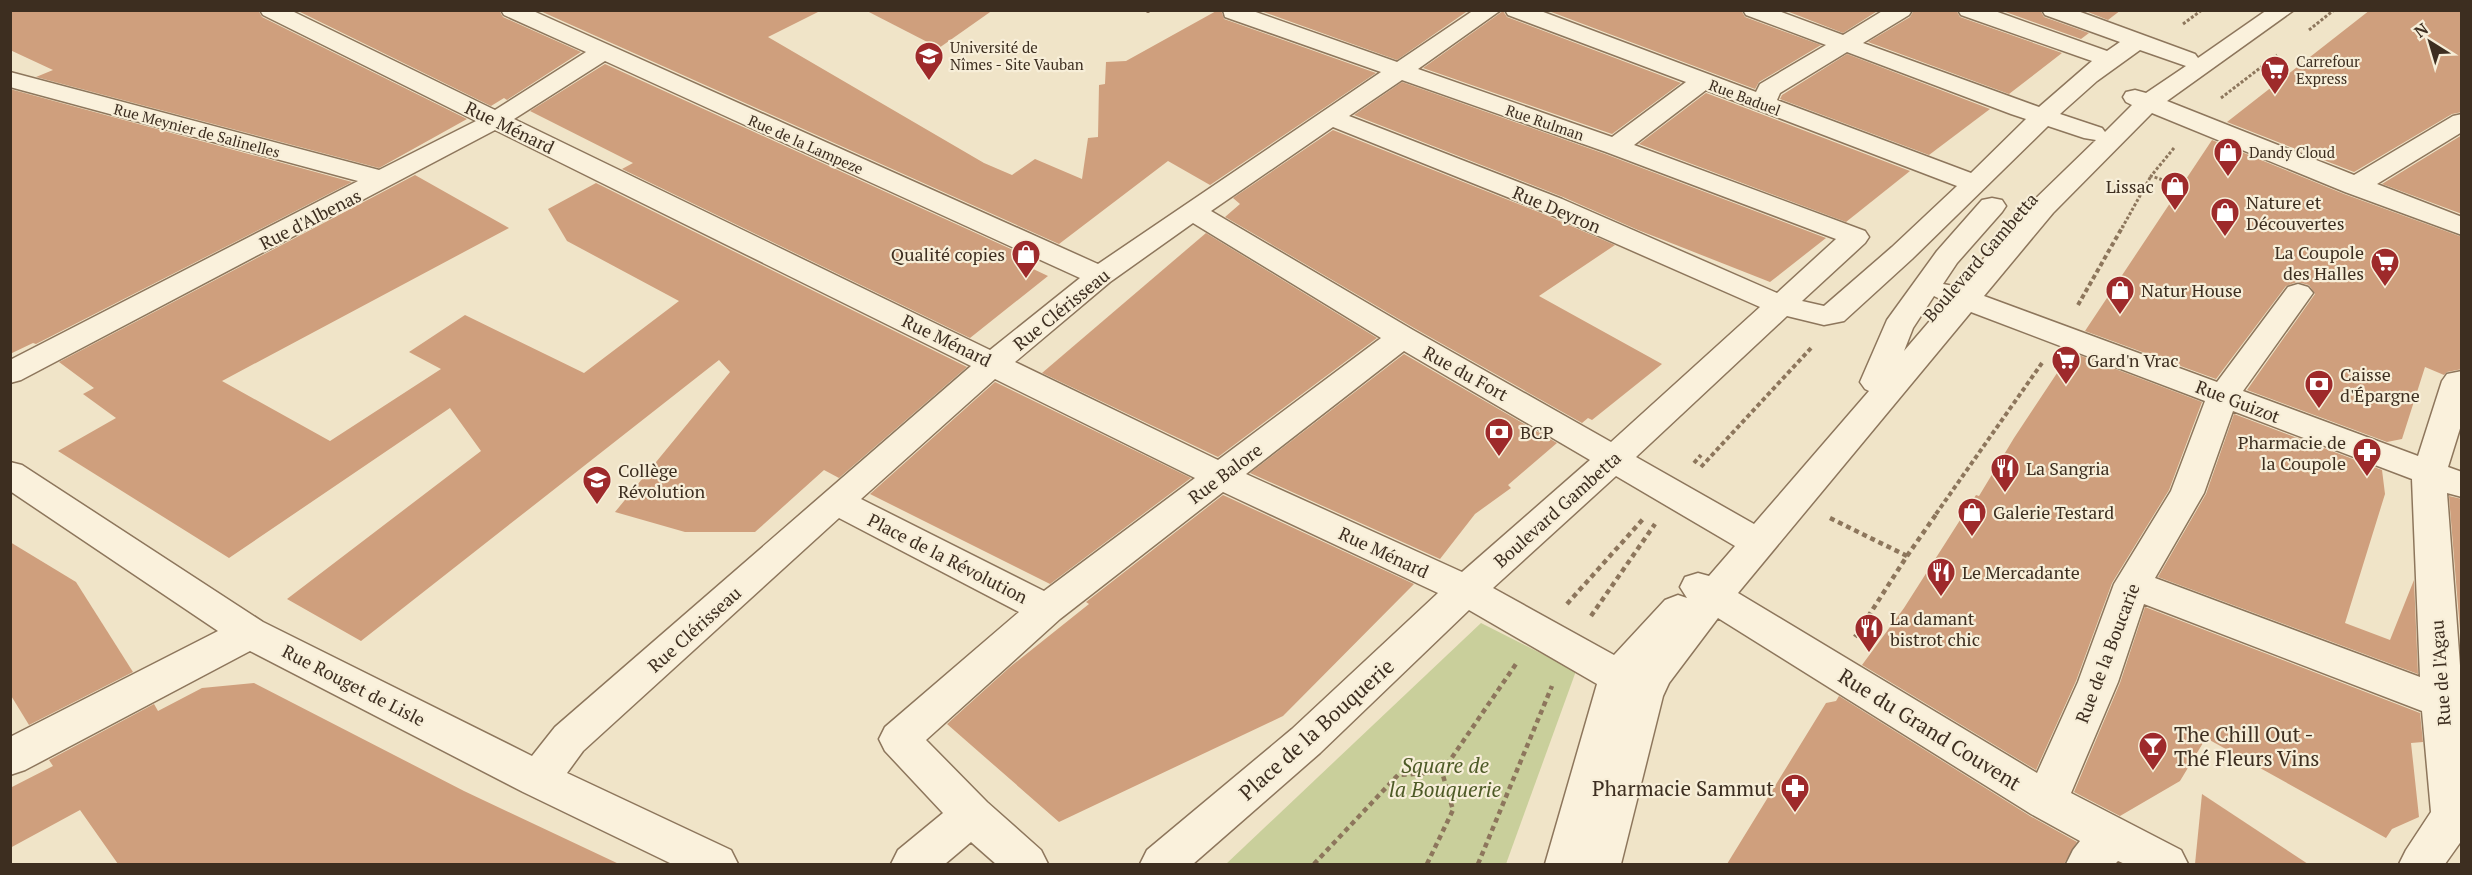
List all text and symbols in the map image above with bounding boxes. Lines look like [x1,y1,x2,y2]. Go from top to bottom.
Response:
north arrow [2400,12,2460,72]
text: N [2410,18,2432,42]
place label: Université de Nîmes - Site Vauban [950,37,1084,74]
school or university icon: Université de Nîmes - Site Vauban [913,40,945,82]
place label: Carrefour Express [2296,51,2360,88]
supermarket icon: Carrefour Express [2259,54,2291,96]
street label: Rue Baduel [1706,74,1784,120]
street label: Rue Ménard [461,95,559,159]
street label: Rue Meynier de Salinelles [112,98,282,162]
street label: Rue Rulman [1503,99,1587,145]
street label: Rue de la Lampeze [745,110,867,178]
shop icon: Dandy Cloud [2212,136,2244,178]
place label: Dandy Cloud [2249,142,2335,162]
shop icon: Lissac [2159,170,2191,212]
place label: Lissac [2106,174,2154,198]
street label: Rue Deyron [1509,180,1605,238]
street label: Rue d'Albenas [255,183,365,255]
street label: Boulevard Gambetta [1917,188,2043,326]
place label: Nature et Découvertes [2246,190,2344,235]
shop icon: Nature et Découvertes [2209,196,2241,238]
shop icon: Qualité copies [1010,238,1042,280]
place label: La Coupole des Halles [2275,240,2364,285]
place label: Qualité copies [891,242,1005,266]
supermarket icon: La Coupole des Halles [2369,246,2401,288]
street label: Rue Clérisseau [1008,263,1114,355]
shop icon: Natur House [2104,274,2136,316]
place label: Natur House [2141,278,2242,302]
street label: Rue Ménard [898,308,996,372]
street label: Rue du Fort [1419,340,1513,406]
supermarket icon: Gard'n Vrac [2050,344,2082,386]
place label: Gard'n Vrac [2087,348,2179,372]
place label: Caisse d'Épargne [2340,362,2420,407]
bank icon: Caisse d'Épargne [2303,368,2335,410]
street label: Rue Guizot [2192,374,2284,428]
bank icon: BCP [1483,416,1515,458]
place label: BCP [1520,420,1554,444]
place label: Pharmacie de la Coupole [2238,430,2346,475]
pharmacy icon: Pharmacie de la Coupole [2351,436,2383,478]
street label: Rue Balore [1183,437,1267,509]
street label: Boulevard Gambetta [1488,445,1626,573]
restaurant icon: La Sangria [1989,452,2021,494]
place label: La Sangria [2026,456,2110,480]
place label: Collège Révolution [618,458,705,503]
school or university icon: Collège Révolution [581,464,613,506]
shop icon: Galerie Testard [1956,496,1988,538]
place label: Galerie Testard [1993,500,2114,524]
street label: Place de la Révolution [864,507,1032,609]
street label: Rue Ménard [1335,521,1433,583]
restaurant icon: Le Mercadante [1925,556,1957,598]
place label: Le Mercadante [1962,560,2080,584]
street label: Rue de la Boucarie [2069,580,2145,726]
street label: Rue Clérisseau [642,581,746,677]
place label: La damant bistrot chic [1890,606,1980,651]
restaurant icon: La damant bistrot chic [1853,612,1885,654]
street label: Rue de l'Agau [2424,619,2456,727]
street label: Rue Rouget de Lisle [279,639,429,731]
street label: Place de la Bouquerie [1232,652,1400,806]
street label: Rue du Grand Couvent [1834,661,2027,797]
place label: The Chill Out - Thé Fleurs Vins [2174,720,2319,772]
bar icon: The Chill Out - Thé Fleurs Vins [2137,730,2169,772]
park label: Square de la Bouquerie [1389,751,1502,803]
pharmacy icon: Pharmacie Sammut [1779,772,1811,814]
place label: Pharmacie Sammut [1592,774,1774,802]

